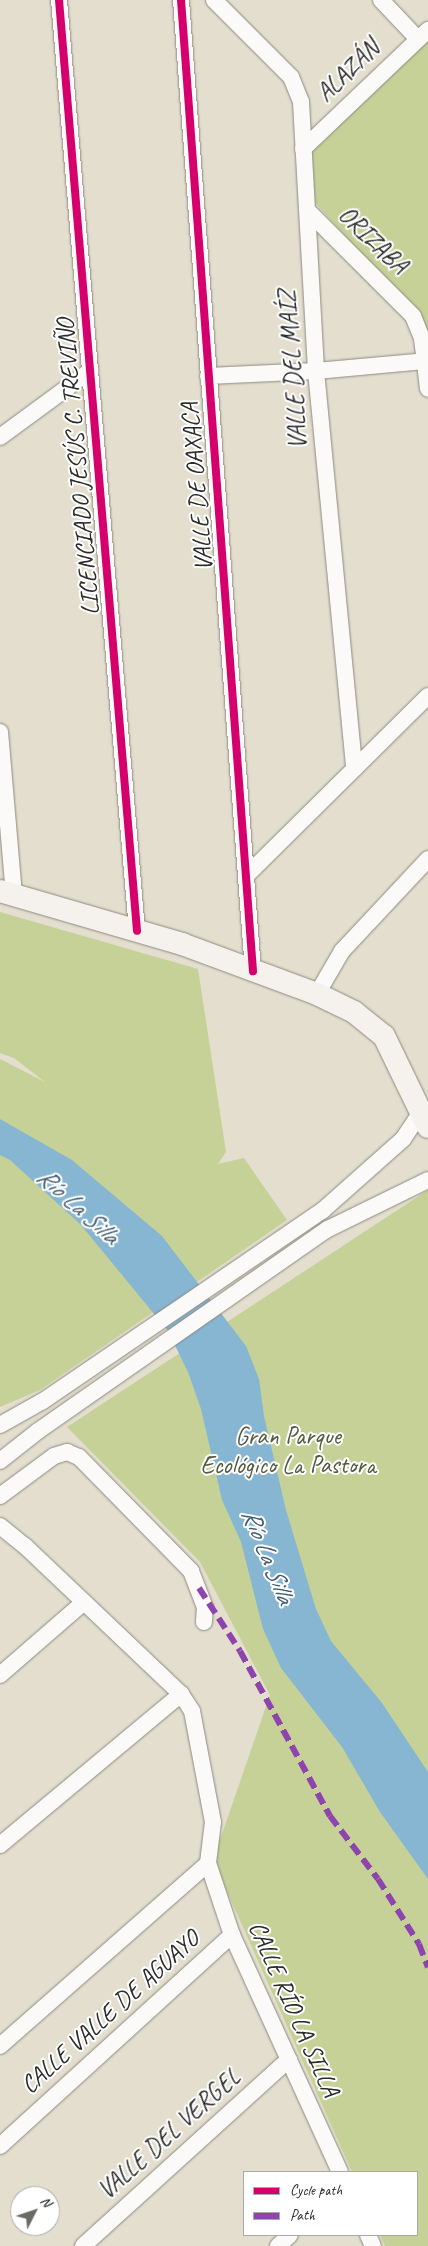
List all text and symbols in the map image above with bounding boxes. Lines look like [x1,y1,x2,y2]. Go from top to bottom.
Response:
street label: ALAZÁN [310,34,386,108]
street label: ORIZABA [332,200,414,280]
street label: VALLE DEL MAÍZ [272,289,314,451]
street label: LICENCIADO JESÚS C. TREVIÑO [50,318,106,616]
street label: VALLE DE OAXACA [175,401,219,573]
water label: Río La Silla [30,1161,126,1251]
park label: Gran Parque Ecológico La Pastora [200,1422,376,1481]
water label: Río La Silla [235,1504,301,1608]
street label: CALLE RÍO LA SILLA [242,1917,346,2101]
street label: CALLE VALLE DE AGUAYO [15,1924,205,2100]
street label: VALLE DEL VERGEL [92,2063,246,2205]
legend [243,2171,418,2236]
text: Cycle path [290,2181,342,2200]
north arrow [10,2186,60,2236]
text: N [37,2193,55,2210]
text: Path [290,2206,315,2225]

